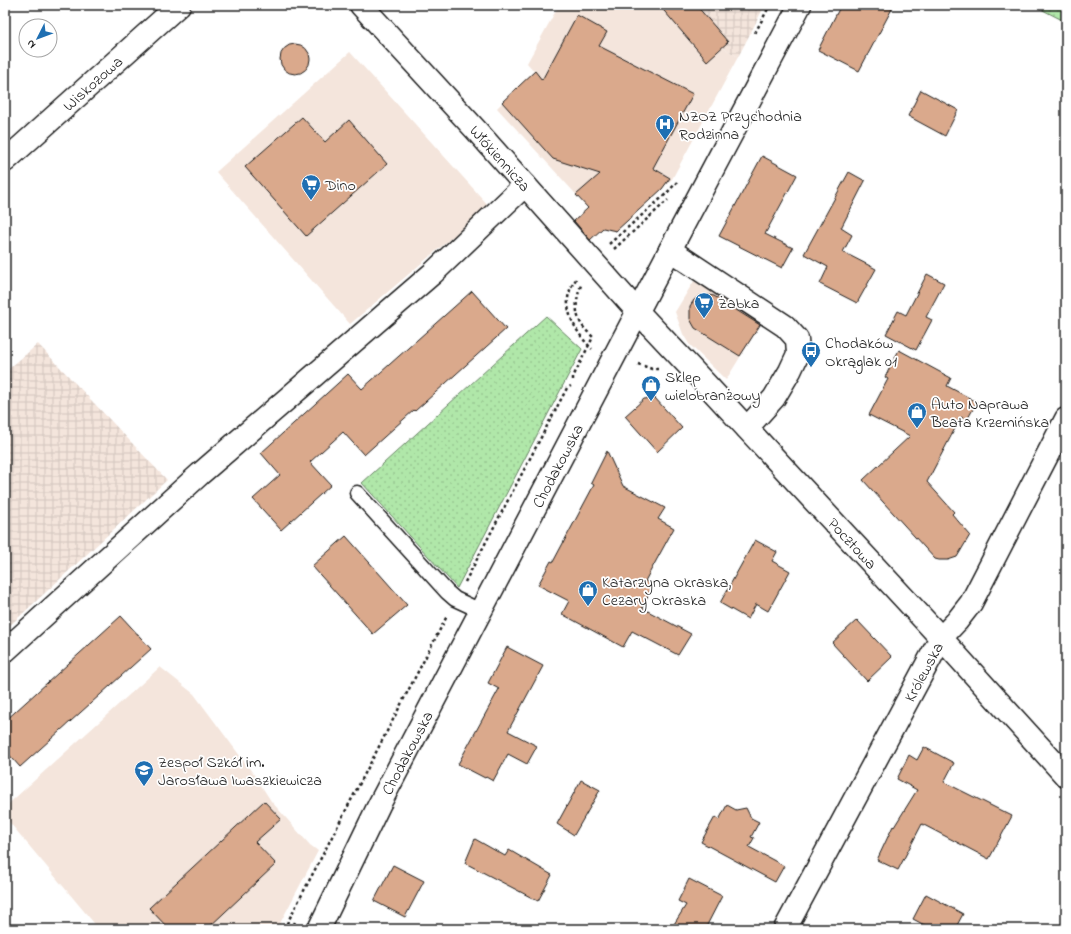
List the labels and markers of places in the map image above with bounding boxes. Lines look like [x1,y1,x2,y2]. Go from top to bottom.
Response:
place label: NZOZ Przychodnia Rodzinna [679,105,802,147]
hospital icon: NZOZ Przychodnia Rodzinna [654,113,676,141]
supermarket icon: Dino [300,173,322,201]
place label: Dino [324,174,356,198]
supermarket icon: Żabka [693,291,715,319]
place label: Żabka [718,292,759,316]
place label: Chodaków Okrąglak 01 [825,332,897,374]
bus stop icon: Chodaków Okrąglak 01 [800,340,822,368]
place label: Sklep wielobranżowy [665,366,761,408]
shop icon: Sklep wielobranżowy [640,374,662,402]
place label: Auto Naprawa Beata Krzemińska [930,393,1049,435]
shop icon: Auto Naprawa Beata Krzemińska [906,401,928,429]
place label: Katarzyna Okraska, Cezary Okraska [602,571,731,613]
shop icon: Katarzyna Okraska, Cezary Okraska [577,579,599,607]
place label: Zespoł Szkół im. Jarosława Iwaszkiewicza [158,751,322,793]
school or university icon: Zespoł Szkół im. Jarosława Iwaszkiewicza [133,759,155,787]

